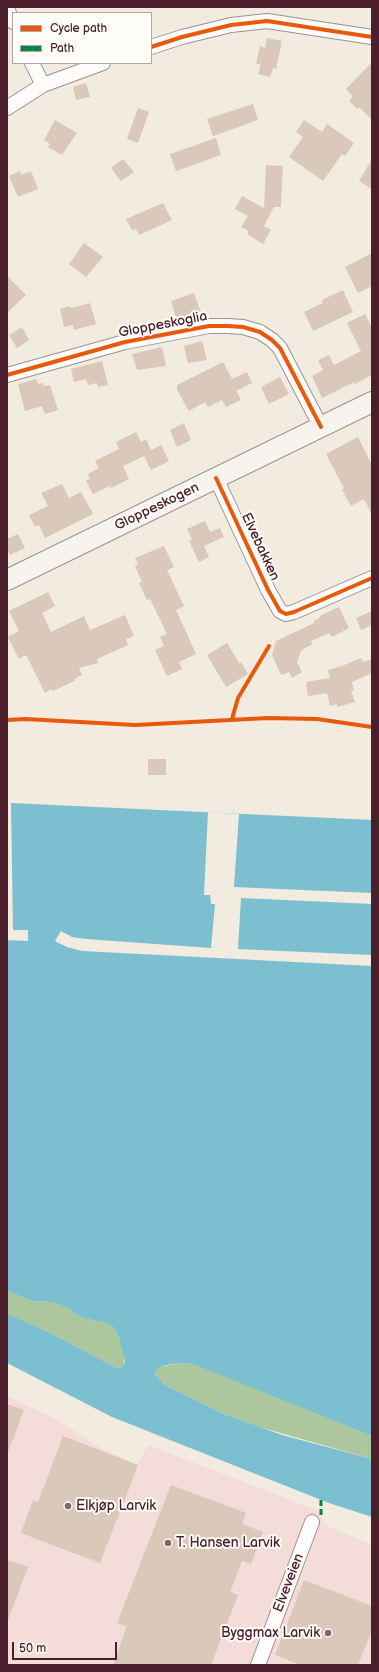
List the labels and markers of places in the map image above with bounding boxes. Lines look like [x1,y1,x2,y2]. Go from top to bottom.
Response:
place label: Elkjøp Larvik [76,1498,156,1514]
marker: Elkjøp Larvik [63,1501,73,1511]
place label: T. Hansen Larvik [176,1535,280,1551]
marker: T. Hansen Larvik [163,1538,173,1548]
place label: Byggmax Larvik [221,1625,320,1641]
marker: Byggmax Larvik [323,1628,333,1638]

